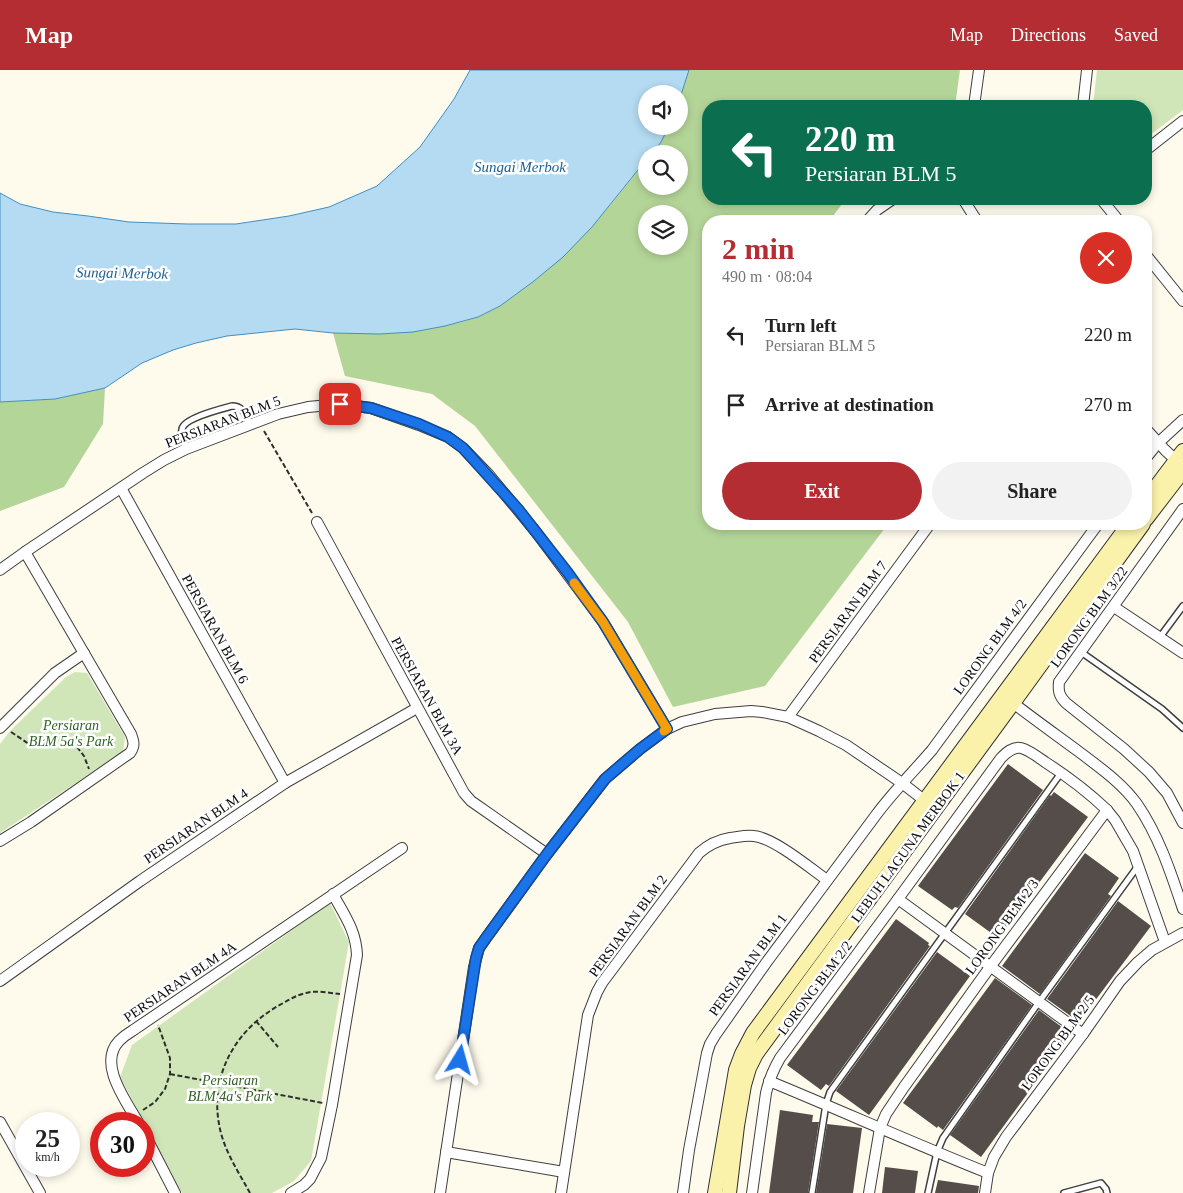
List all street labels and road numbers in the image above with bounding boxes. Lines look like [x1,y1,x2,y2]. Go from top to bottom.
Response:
street label: PERSIARAN BLM 5 [163,393,283,451]
street label: PERSIARAN BLM 7 [806,558,890,666]
street label: LORONG BLM 3/22 [1047,564,1131,670]
street label: PERSIARAN BLM 6 [179,572,251,686]
street label: LORONG BLM 4/2 [951,597,1029,697]
street label: PERSIARAN BLM 3A [388,635,466,758]
street label: LEBUH LAGUNA MERBOK 1 [848,769,968,925]
street label: PERSIARAN BLM 4 [141,786,251,866]
street label: PERSIARAN BLM 2 [586,872,670,980]
street label: LORONG BLM 2/3 [963,877,1041,977]
street label: PERSIARAN BLM 1 [706,911,790,1019]
street label: PERSIARAN BLM 4A [121,938,240,1025]
street label: LORONG BLM 2/2 [775,938,855,1038]
street label: LORONG BLM 2/5 [1019,993,1097,1093]

